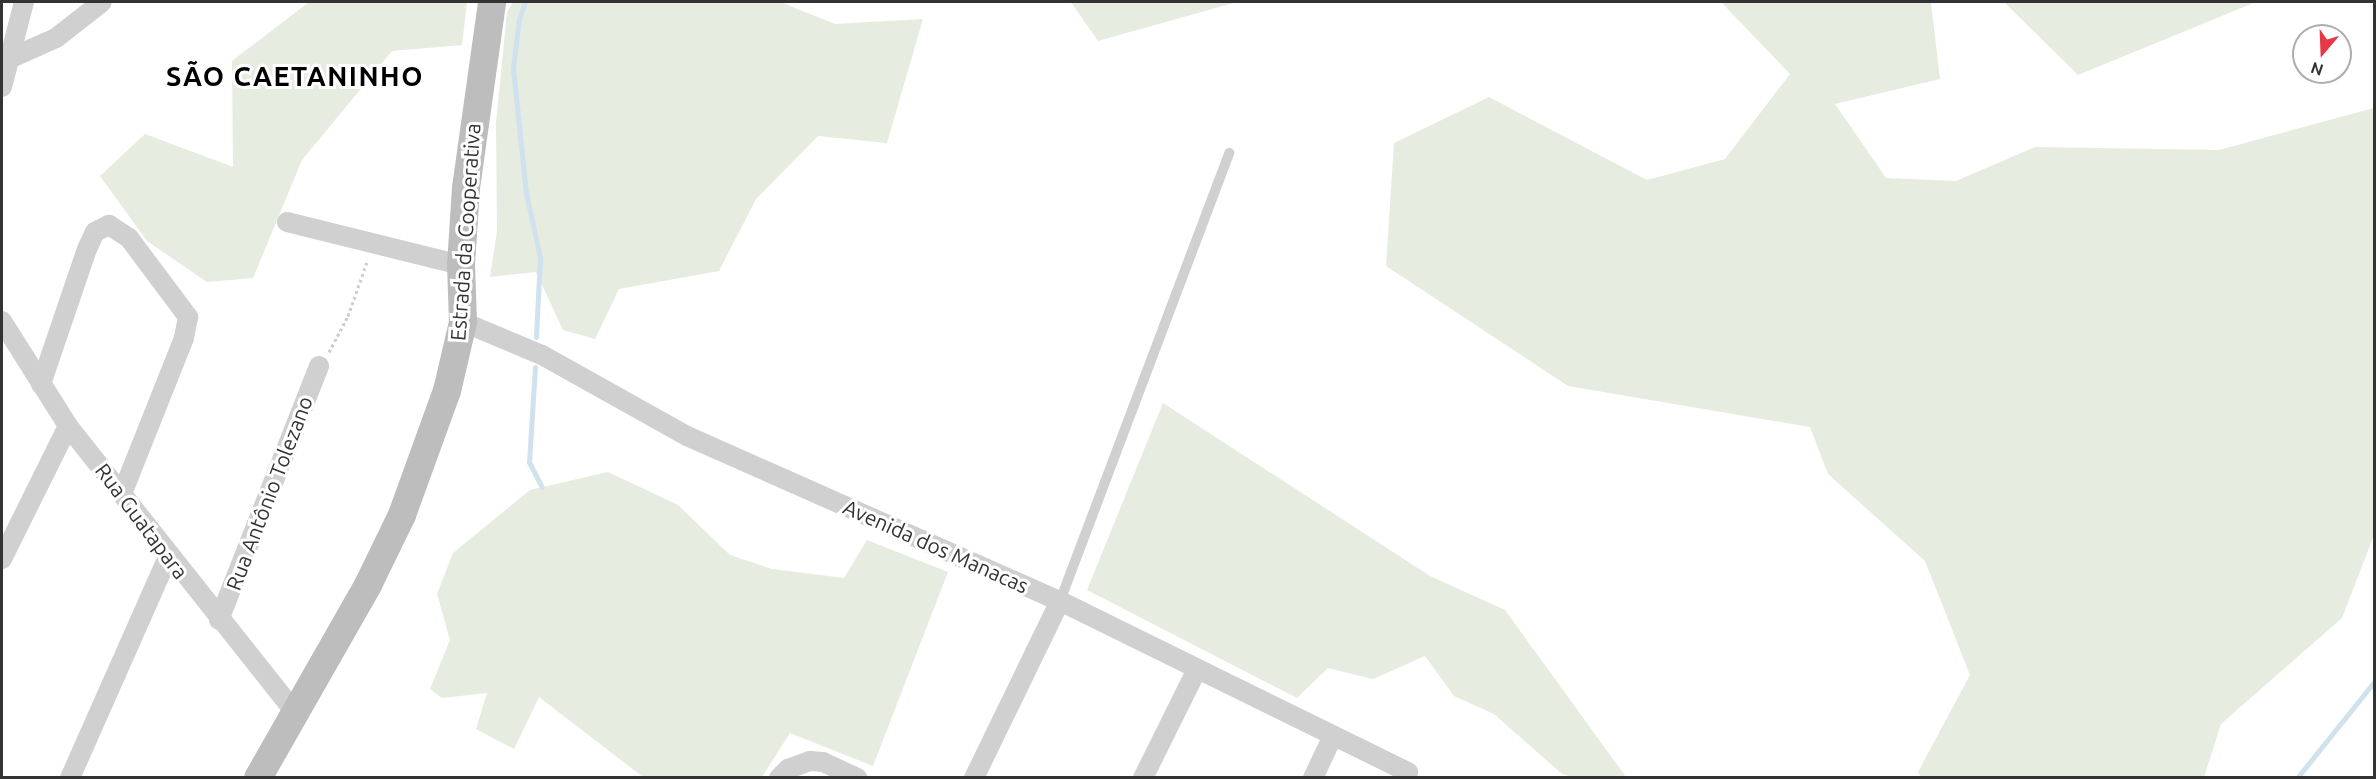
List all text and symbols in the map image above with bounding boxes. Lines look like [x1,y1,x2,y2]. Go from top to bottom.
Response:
north arrow [2292,24,2352,84]
text: N [2308,59,2325,80]
district label: SÃO CAETANINHO [166,61,424,93]
street label: Estrada da Cooperativa [445,122,485,342]
street label: Rua Antônio Tolezano [220,392,318,594]
street label: Rua Guatapara [90,458,194,584]
street label: Avenida dos Manacas [839,494,1033,598]

